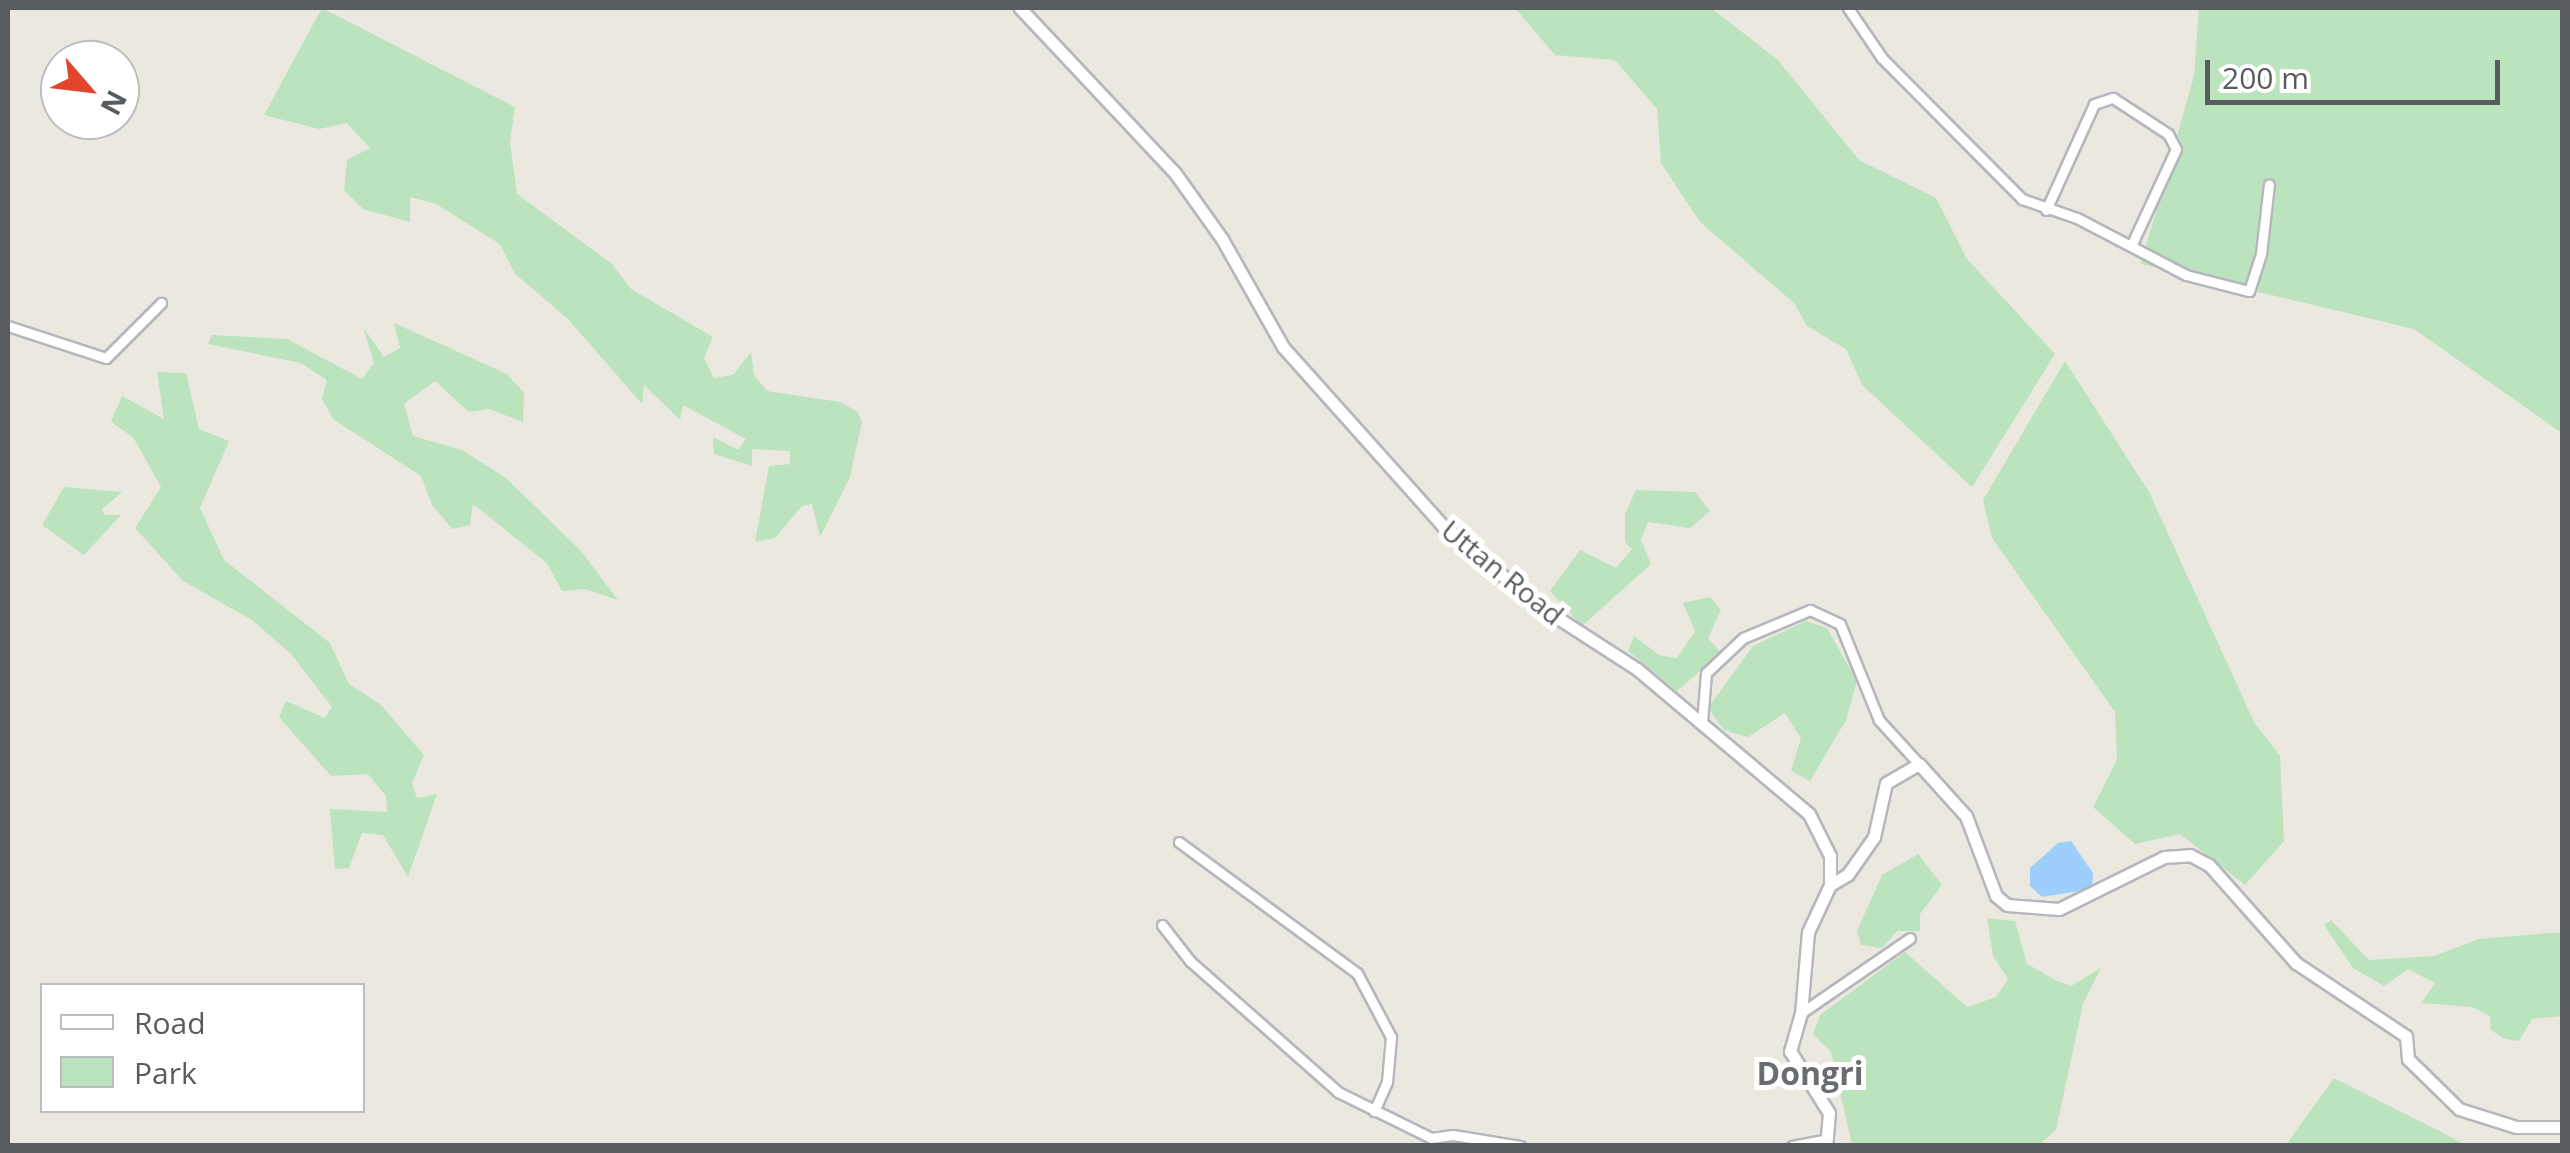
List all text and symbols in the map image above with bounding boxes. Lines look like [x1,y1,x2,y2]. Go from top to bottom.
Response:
north arrow [40,40,140,140]
scale bar [2210,40,2505,102]
text: 200 m [2222,57,2309,98]
text: N [93,84,137,122]
street label: Uttan Road [1435,513,1571,631]
legend [40,983,365,1113]
text: Road [134,1002,206,1043]
text: Park [134,1052,197,1093]
district label: Dongri [1757,1054,1863,1092]

